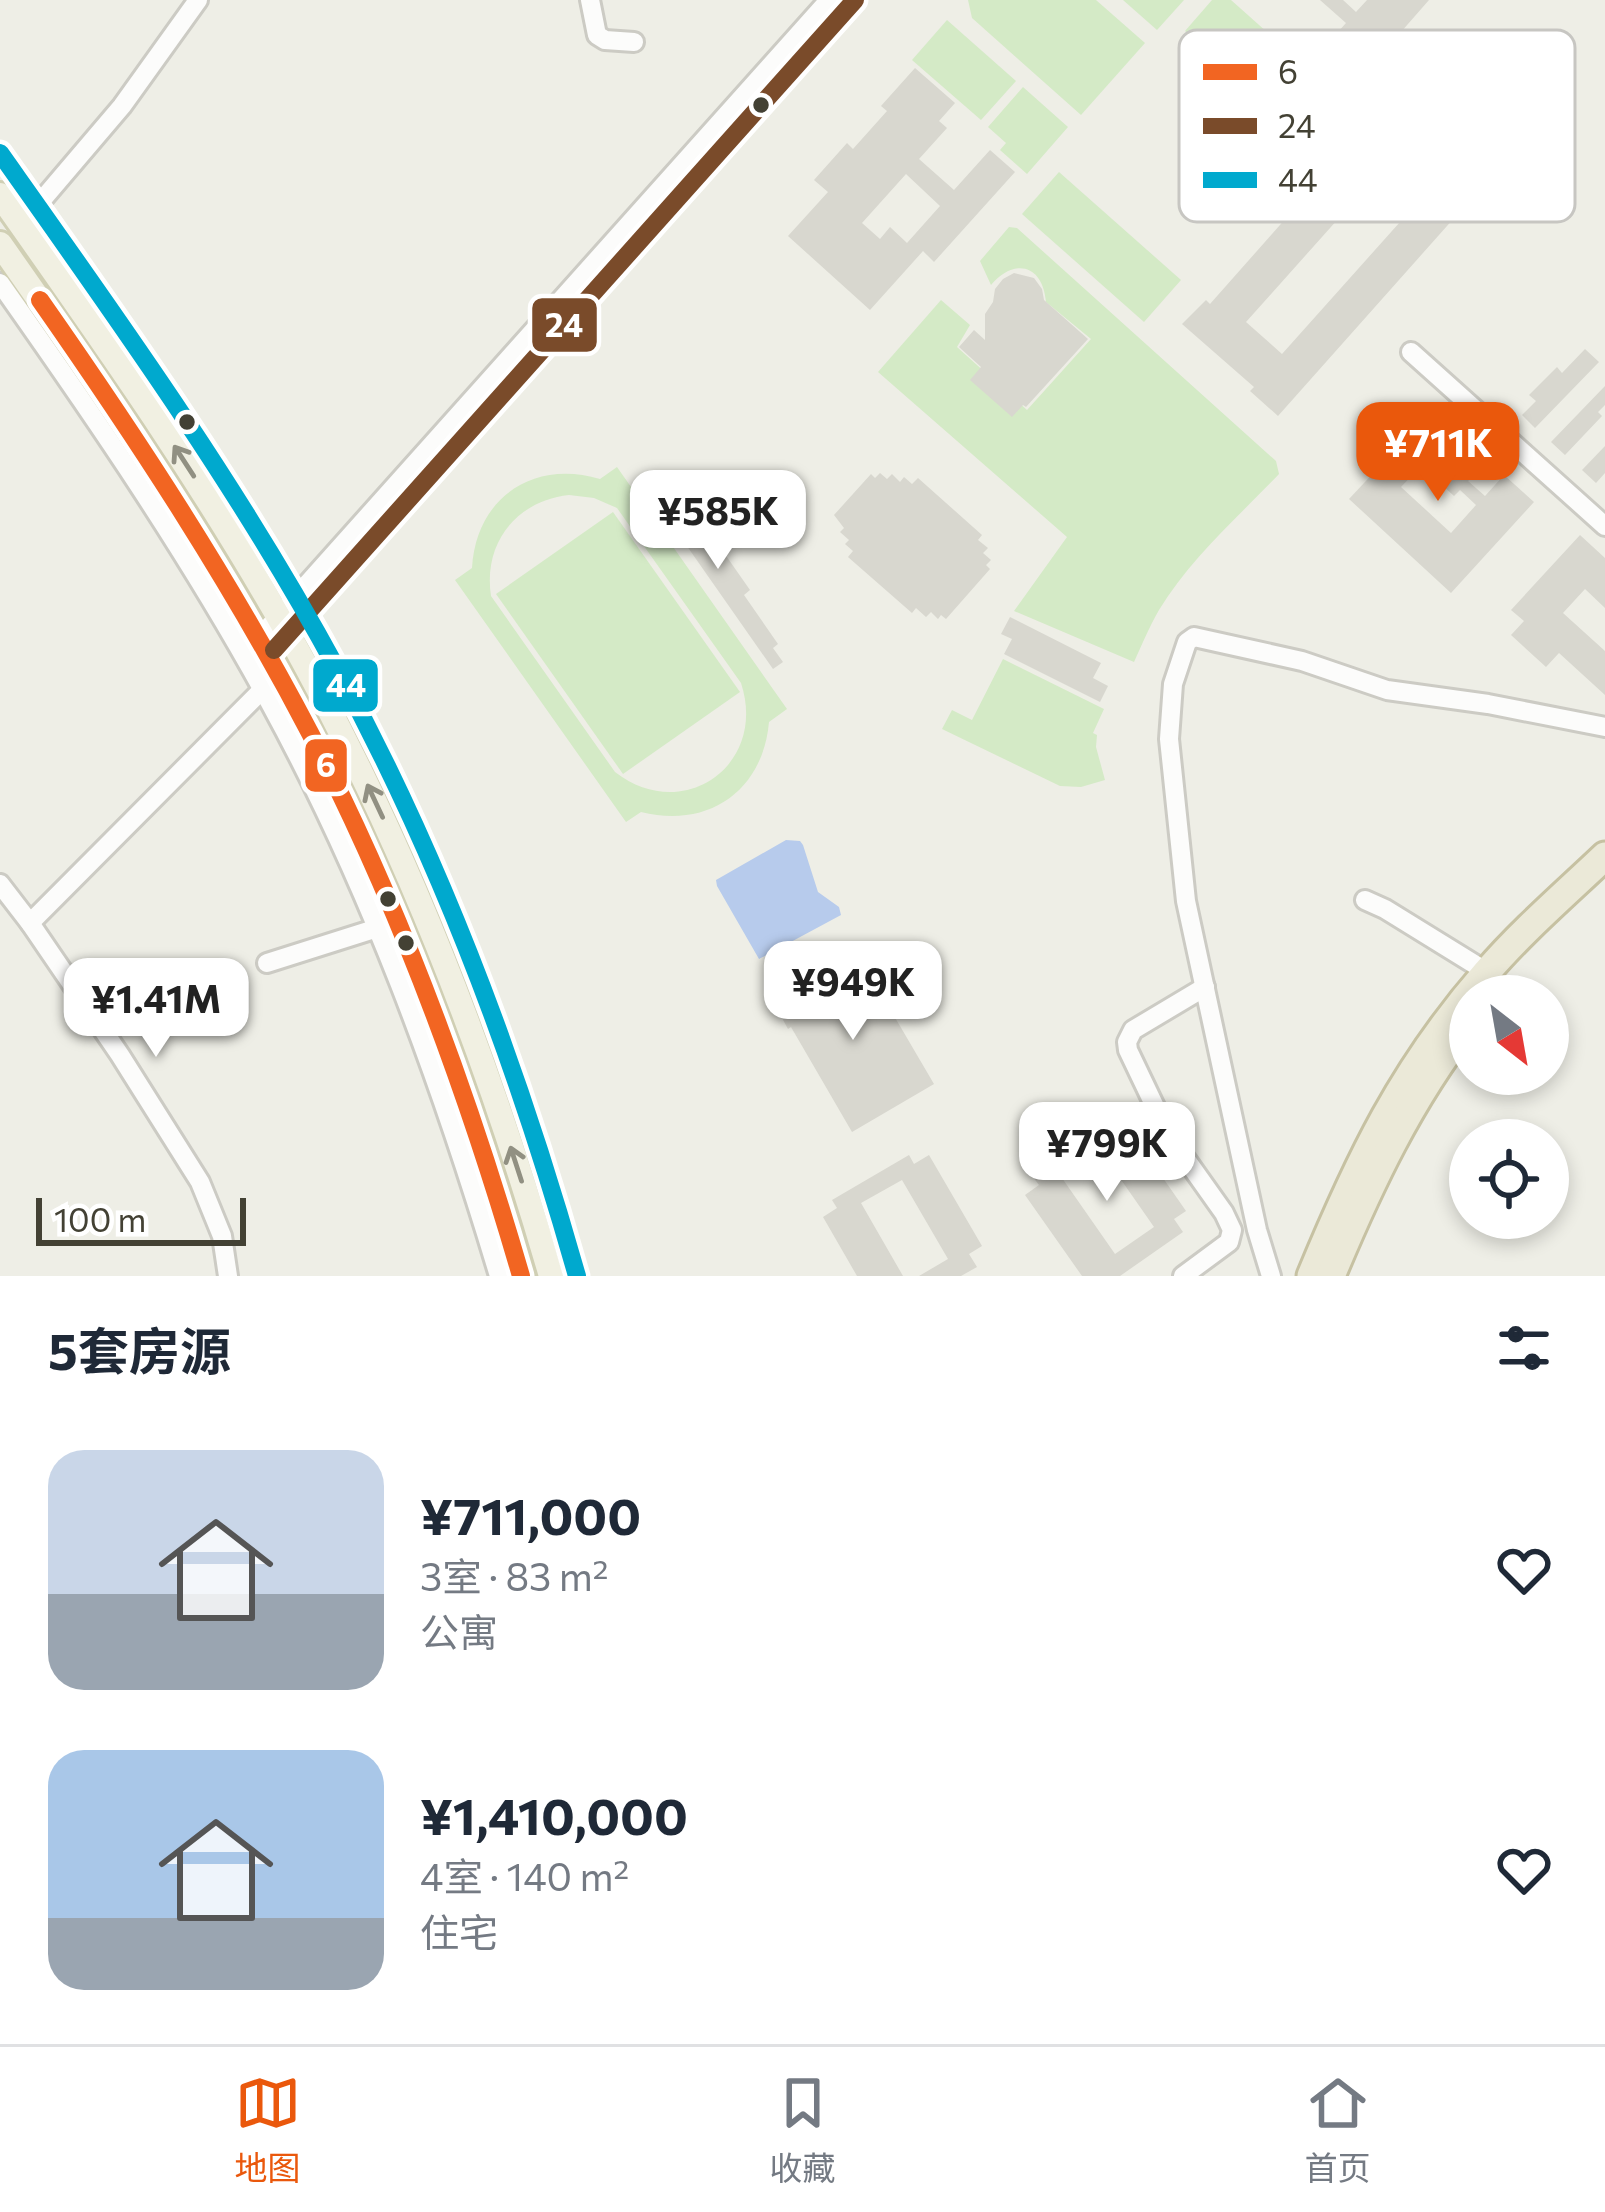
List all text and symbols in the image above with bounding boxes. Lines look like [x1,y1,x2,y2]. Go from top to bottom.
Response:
legend [1179,30,1575,222]
text: 6 [1278,50,1298,91]
unlabelled marker [750,94,772,116]
text: 24 [1278,104,1316,145]
text: 44 [1278,158,1318,199]
line badge: 24 [530,296,599,354]
text: 24 [545,303,583,344]
pin: ¥711K [1354,402,1522,504]
unlabelled marker [176,411,198,433]
text: ¥711K [1383,417,1493,465]
one-way arrow [172,445,197,479]
pin: ¥585K [634,470,802,572]
text: ¥585K [657,485,779,533]
line badge: 44 [311,657,380,714]
text: 44 [326,663,366,704]
line badge: 6 [303,737,349,794]
text: 6 [316,743,336,784]
one-way arrow [363,784,385,820]
unlabelled marker [377,888,399,910]
unlabelled marker [395,932,417,954]
pin: ¥949K [769,941,937,1043]
text: ¥949K [791,956,915,1004]
pin: ¥1.41M [58,958,254,1060]
text: ¥1.41M [91,973,221,1021]
north arrow [1449,975,1569,1095]
map controls [1449,975,1569,1239]
pin: ¥799K [1023,1102,1191,1204]
text: ¥799K [1046,1117,1168,1165]
button: locate [1449,1119,1569,1239]
one-way arrow [504,1146,526,1184]
scale bar [36,1192,246,1245]
text: 100 m [54,1198,146,1239]
icon: filters [1491,1315,1557,1381]
text: 5套房源 [48,1318,231,1381]
text: ¥711,000 [420,1483,641,1546]
icon: home [144,1498,288,1642]
icon: heart [1491,1537,1557,1603]
text: 3室 · 83 m² [420,1551,608,1599]
text: 公寓 [420,1607,498,1655]
text: ¥1,410,000 [420,1783,688,1846]
icon: home [144,1798,288,1942]
icon: heart [1491,1837,1557,1903]
text: 4室 · 140 m² [420,1851,629,1899]
text: 住宅 [420,1907,498,1955]
tab: 地图 [235,2070,301,2190]
tab: 收藏 [770,2070,836,2190]
tab: 首页 [1305,2070,1371,2190]

